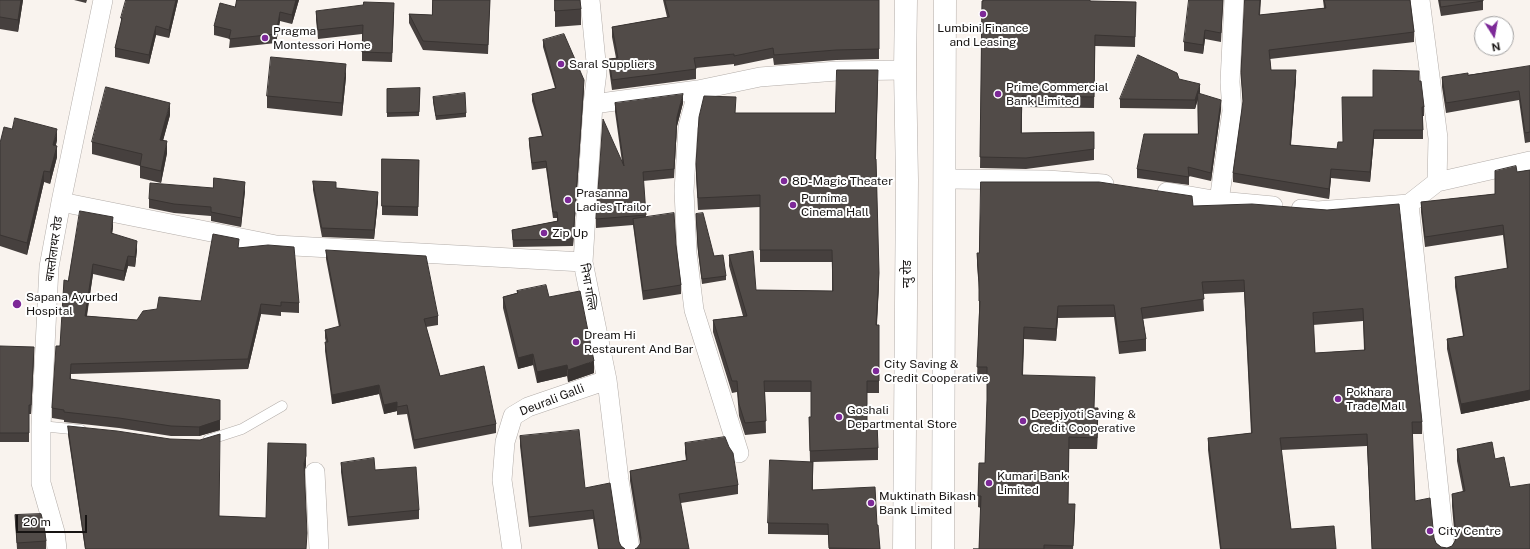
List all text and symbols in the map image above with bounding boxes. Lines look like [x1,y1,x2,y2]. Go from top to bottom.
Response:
marker: Lumbini Finance and Leasing [978,9,988,19]
north arrow [1474,16,1514,56]
place label: Lumbini Finance and Leasing [937,21,1029,49]
place label: Pragma Montessori Home [273,24,371,52]
marker: Pragma Montessori Home [260,33,270,43]
text: N [1491,40,1501,54]
place label: Saral Suppliers [569,57,655,71]
marker: Saral Suppliers [556,59,566,69]
place label: Prime Commercial Bank Limited [1006,80,1108,108]
marker: Prime Commercial Bank Limited [993,89,1003,99]
place label: 8D-Magic Theater [792,174,893,188]
marker: 8D-Magic Theater [779,176,789,186]
place label: Prasanna Ladies Trailor [576,186,651,214]
place label: Purnima Cinema Hall [801,191,869,219]
marker: Prasanna Ladies Trailor [563,195,573,205]
marker: Purnima Cinema Hall [788,200,798,210]
street label: बास्तोलाथर रोड [42,215,66,283]
place label: Zip Up [552,226,588,240]
marker: Zip Up [539,228,549,238]
street label: न्यु रोड [900,260,914,288]
street label: निभा गल्लि [577,262,599,312]
place label: Sapana Ayurbed Hospital [26,290,118,318]
marker: Sapana Ayurbed Hospital [11,298,23,310]
place label: Dream Hi Restaurent And Bar [584,328,693,356]
marker: Dream Hi Restaurent And Bar [571,337,581,347]
place label: City Saving & Credit Cooperative [884,357,988,385]
marker: City Saving & Credit Cooperative [871,366,881,376]
street label: Deurali Galli [518,381,586,419]
place label: Pokhara Trade Mall [1346,385,1405,413]
marker: Pokhara Trade Mall [1333,394,1343,404]
place label: Goshali Departmental Store [847,403,957,431]
place label: Deepjyoti Saving & Credit Cooperative [1031,407,1136,435]
marker: Goshali Departmental Store [834,412,844,422]
marker: Deepjyoti Saving & Credit Cooperative [1018,416,1028,426]
place label: Kumari Bank Limited [997,469,1068,497]
marker: Kumari Bank Limited [984,478,994,488]
place label: Muktinath Bikash Bank Limited [879,489,976,517]
marker: Muktinath Bikash Bank Limited [866,498,876,508]
scale bar [18,507,89,533]
text: 20 m [23,515,51,529]
place label: City Centre [1438,524,1501,538]
marker: City Centre [1425,526,1435,536]

